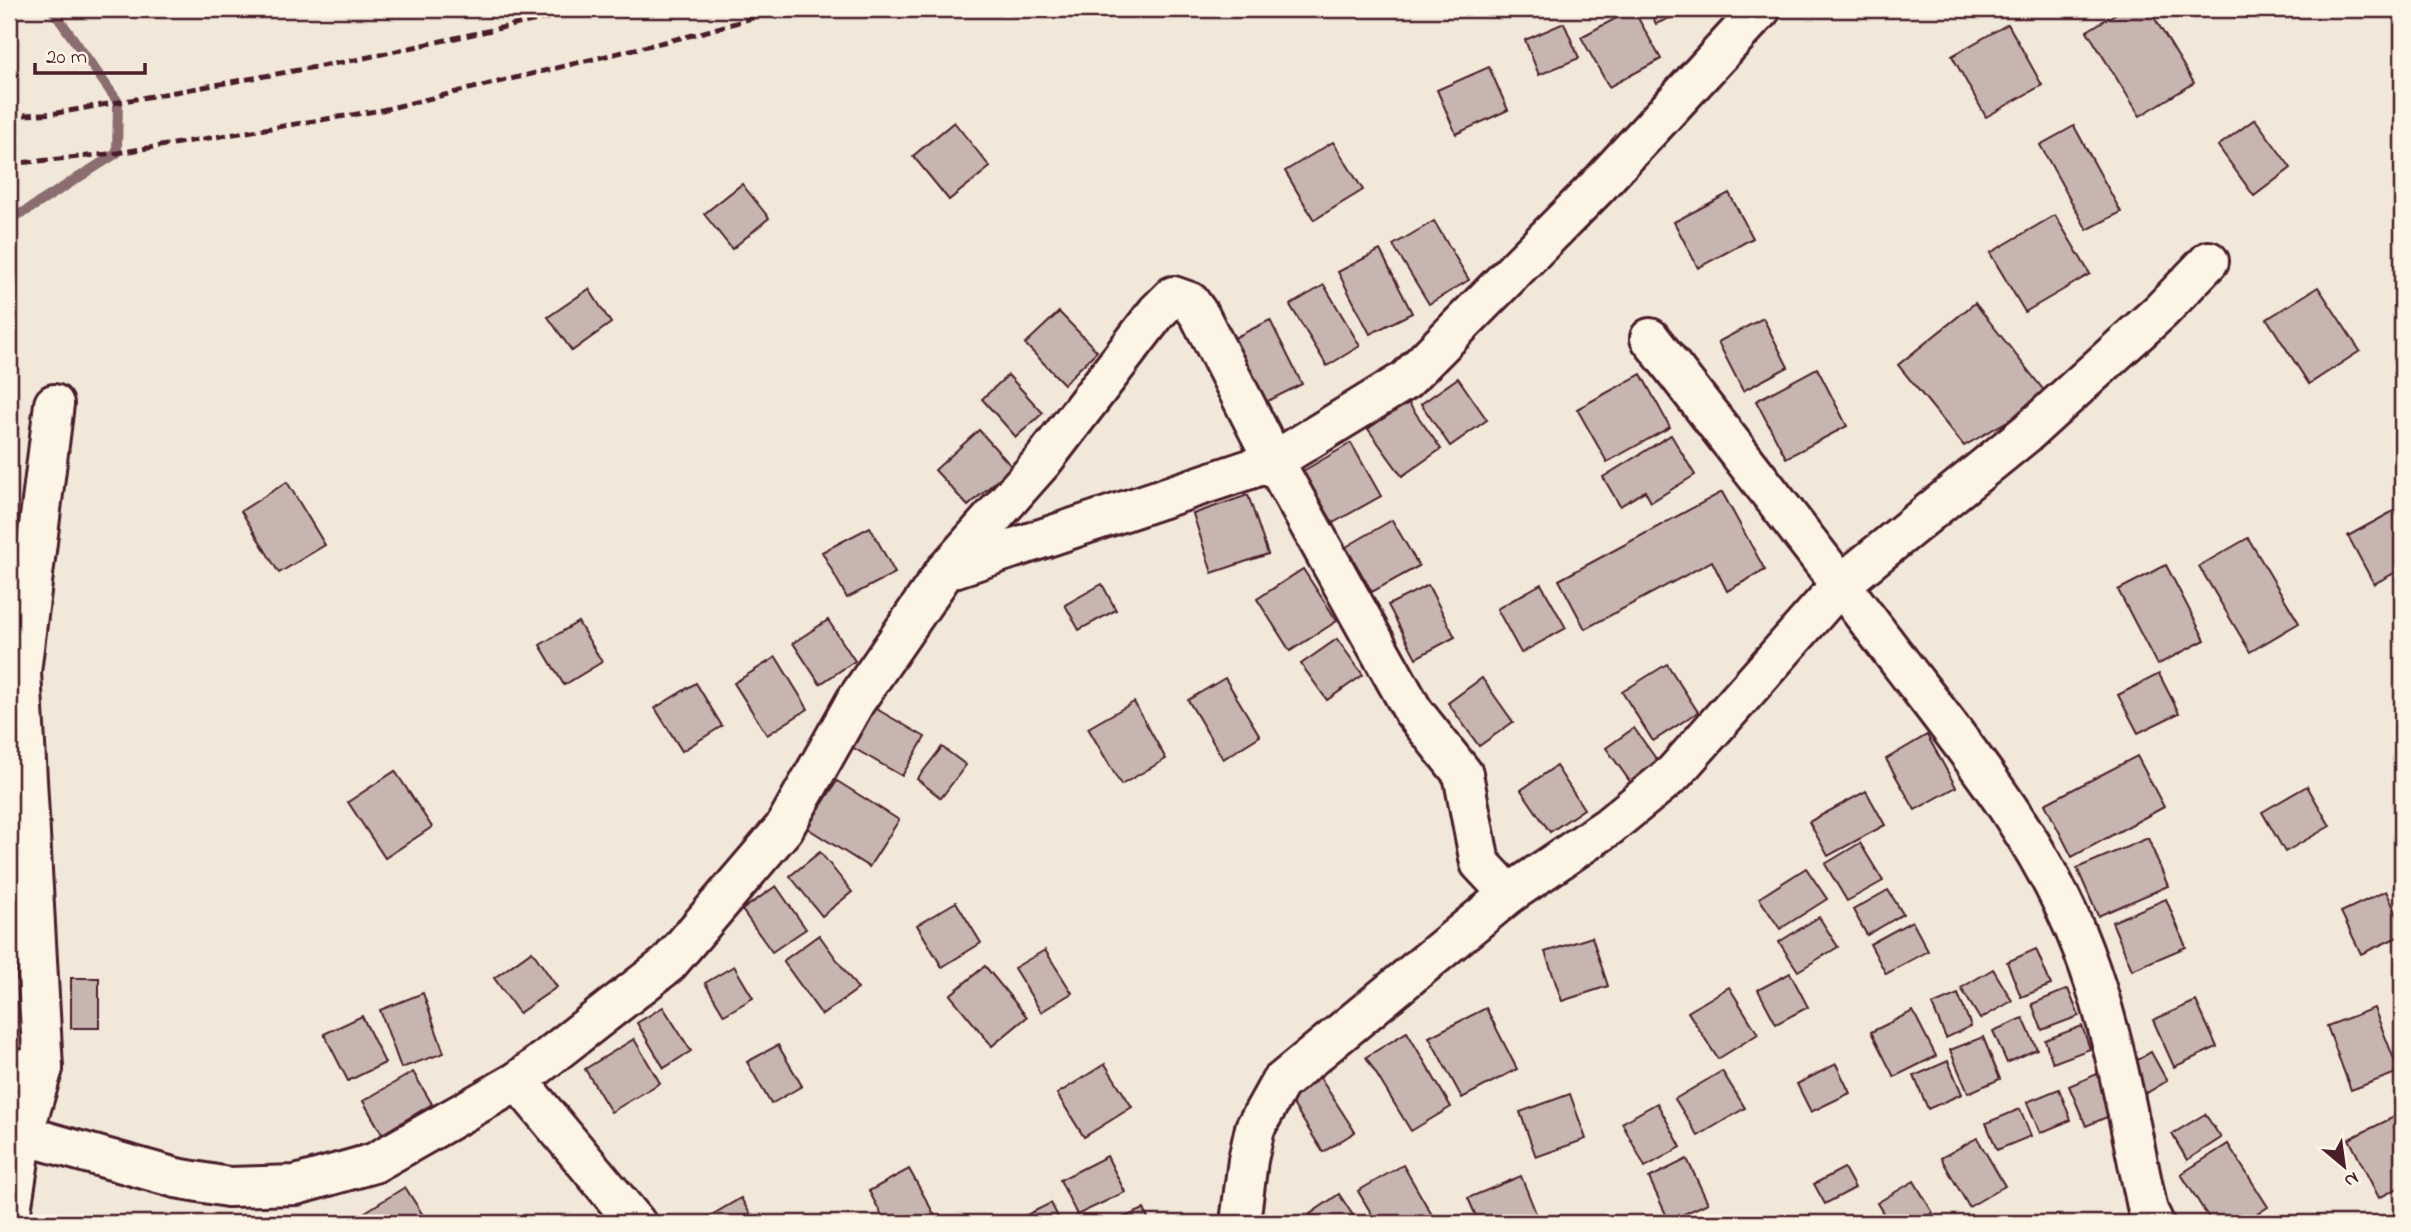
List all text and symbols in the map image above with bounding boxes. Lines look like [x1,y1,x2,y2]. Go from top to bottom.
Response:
scale bar [35,32,145,76]
text: 20 m [46,43,87,73]
north arrow [2310,1130,2380,1200]
text: N [2339,1164,2363,1194]

